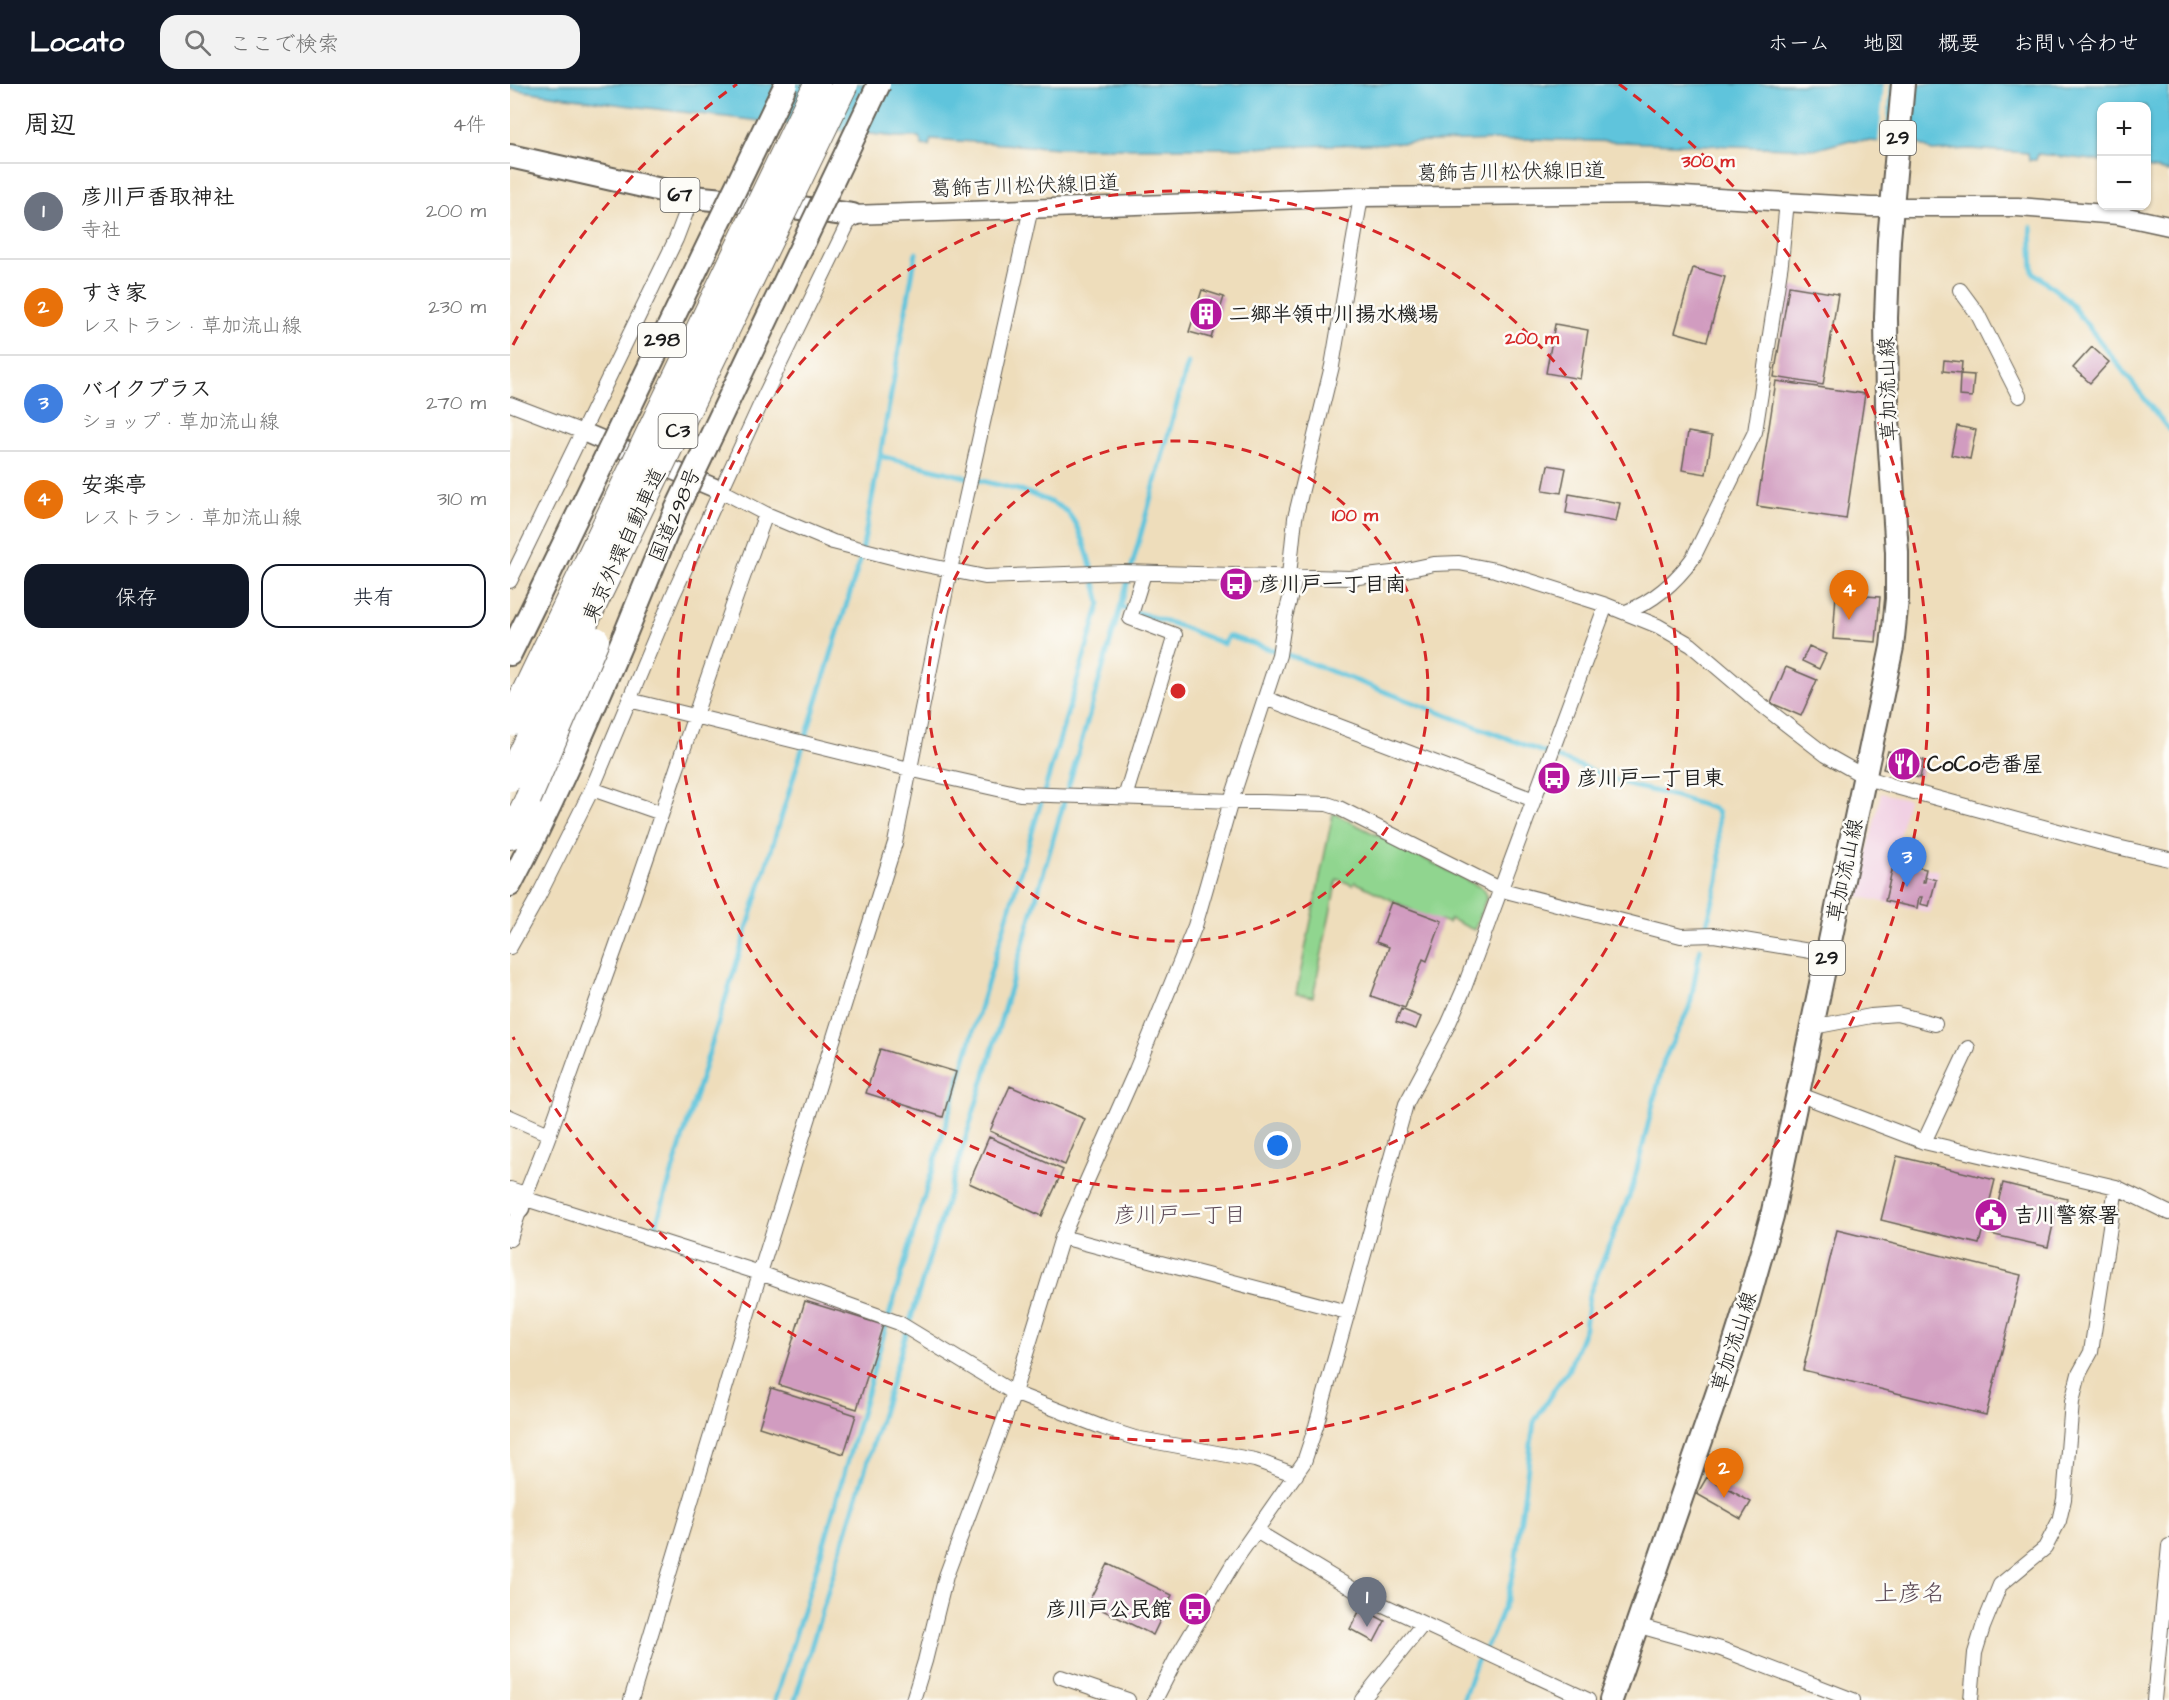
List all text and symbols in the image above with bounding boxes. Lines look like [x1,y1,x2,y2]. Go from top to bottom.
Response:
search box [160,15,580,69]
text: Locato [30,23,124,62]
icon: search [181,26,214,59]
text: ここで検索 [229,29,339,60]
text: ホーム [1768,29,1830,58]
text: 地図 [1863,29,1905,58]
text: 概要 [1938,29,1980,58]
text: お問い合わせ [2013,29,2139,58]
map controls [2097,102,2151,210]
button: + [2097,102,2151,156]
text: 周辺 [24,107,76,143]
text: 4件 [452,111,486,139]
road number: 29 [1880,121,1916,155]
text: 300 m [1680,149,1736,174]
street label: 葛飾吉川松伏線旧道 [1416,156,1606,188]
button: − [2097,156,2151,210]
street label: 葛飾吉川松伏線旧道 [930,168,1120,204]
road number: 67 [660,178,700,212]
text: 彦川戸香取神社 [81,182,235,213]
text: 1 [42,197,45,225]
text: 200 m [426,197,486,225]
text: 寺社 [81,216,121,244]
text: すき家 [81,278,147,309]
text: 2 [38,293,49,321]
text: 230 m [428,293,486,321]
building icon: 二郷半領中川揚水機場 [1188,296,1224,332]
place label: 二郷半領中川揚水機場 [1229,300,1439,329]
text: レストラン · 草加流山線 [81,312,301,340]
road number: 298 [638,323,686,357]
text: 200 m [1504,326,1560,351]
street label: 草加流山線 [1872,336,1904,442]
text: バイクプラス [81,374,212,405]
text: 3 [38,389,49,417]
text: 270 m [426,389,486,417]
text: ショップ · 草加流山線 [81,408,279,436]
road number: C3 [658,414,698,448]
street label: 東京外環自動車道 [575,463,673,627]
street label: 国道298号 [642,463,708,567]
text: 安楽亭 [81,470,147,501]
text: 4 [37,485,50,513]
text: 310 m [437,485,486,513]
text: 100 m [1332,503,1379,528]
text: レストラン · 草加流山線 [81,504,301,532]
button: 保存 [24,564,249,628]
button: 共有 [261,564,486,628]
bus stop icon: 彦川戸一丁目南 [1218,566,1254,602]
place label: 彦川戸一丁目南 [1259,570,1406,599]
pin: 4 [1830,570,1868,620]
centre of rings [1168,681,1188,701]
restaurant icon: CoCo壱番屋 [1886,746,1922,782]
place label: CoCo壱番屋 [1927,750,2043,779]
bus stop icon: 彦川戸一丁目東 [1536,760,1572,796]
place label: 彦川戸一丁目東 [1577,764,1724,793]
street label: 草加流山線 [1820,816,1870,924]
pin: 3 [1888,838,1926,887]
road number: 29 [1809,941,1845,975]
your location [1263,1131,1292,1160]
public building icon: 吉川警察署 [1973,1197,2009,1233]
district label: 彦川戸一丁目 [1114,1200,1246,1231]
place label: 吉川警察署 [2014,1201,2119,1230]
street label: 草加流山線 [1704,1288,1764,1396]
pin: 2 [1704,1448,1744,1498]
district label: 上彦名 [1874,1577,1946,1611]
pin: 1 [1348,1578,1386,1627]
bus stop icon: 彦川戸公民館 [1177,1591,1213,1627]
place label: 彦川戸公民館 [1046,1595,1172,1624]

